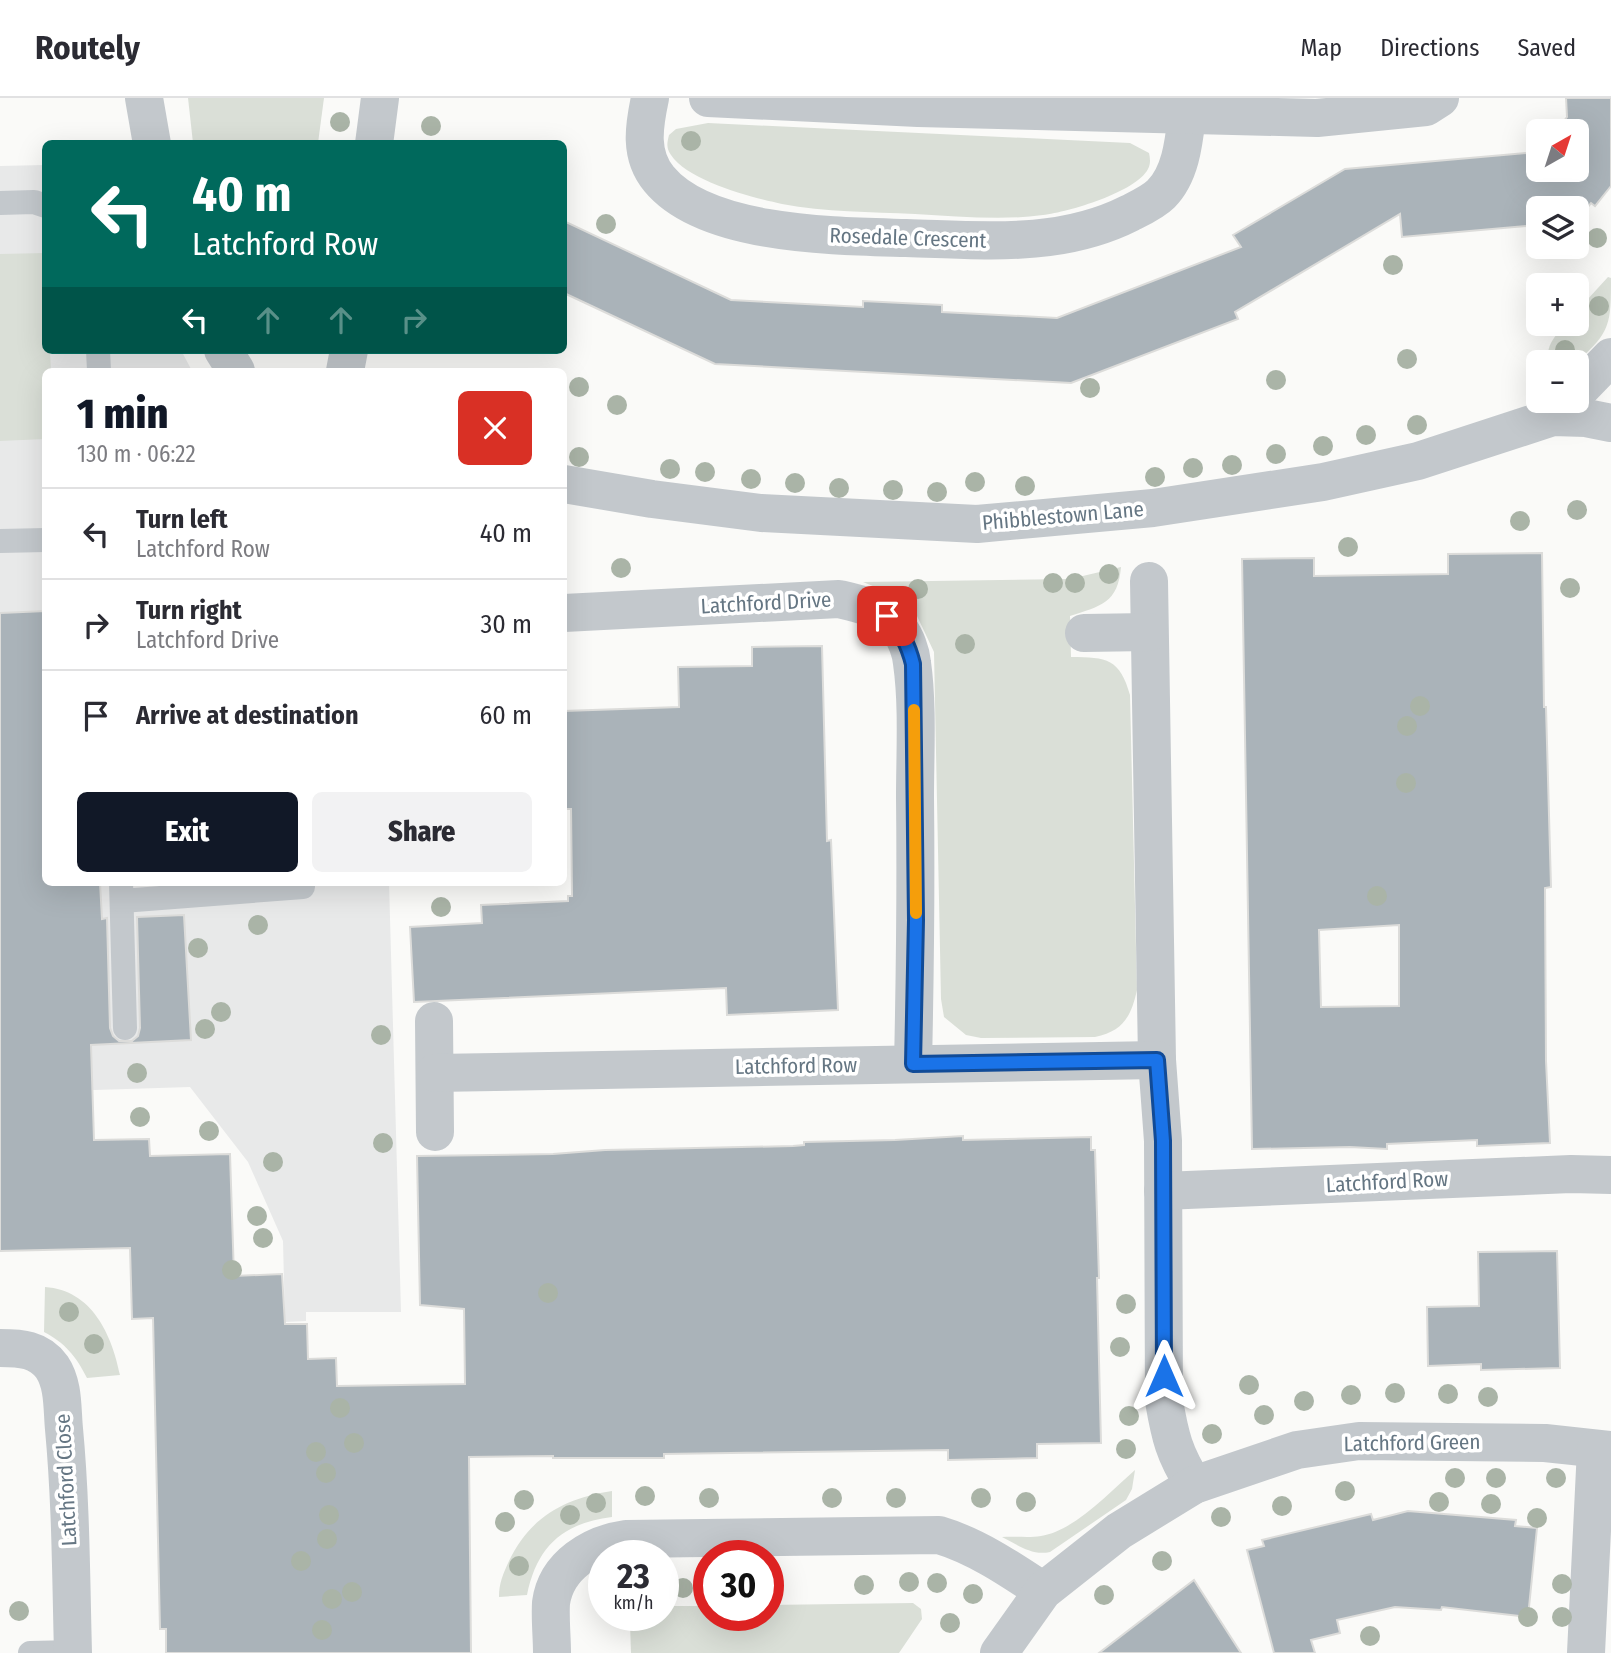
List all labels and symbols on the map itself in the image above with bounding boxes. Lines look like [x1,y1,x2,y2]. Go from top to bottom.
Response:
north arrow [1526,119,1589,182]
street label: Rosedale Crescent [829,222,987,254]
street label: Phibblestown Lane [981,496,1145,536]
pin [857,586,917,646]
street label: Latchford Drive [700,587,832,619]
street label: Latchford Row [735,1052,858,1080]
street label: Latchford Row [1325,1166,1449,1198]
position arrow [1127,1339,1201,1413]
street label: Latchford Close [50,1413,82,1547]
street label: Latchford Green [1343,1429,1481,1457]
speed limit sign: 30 [693,1540,784,1631]

